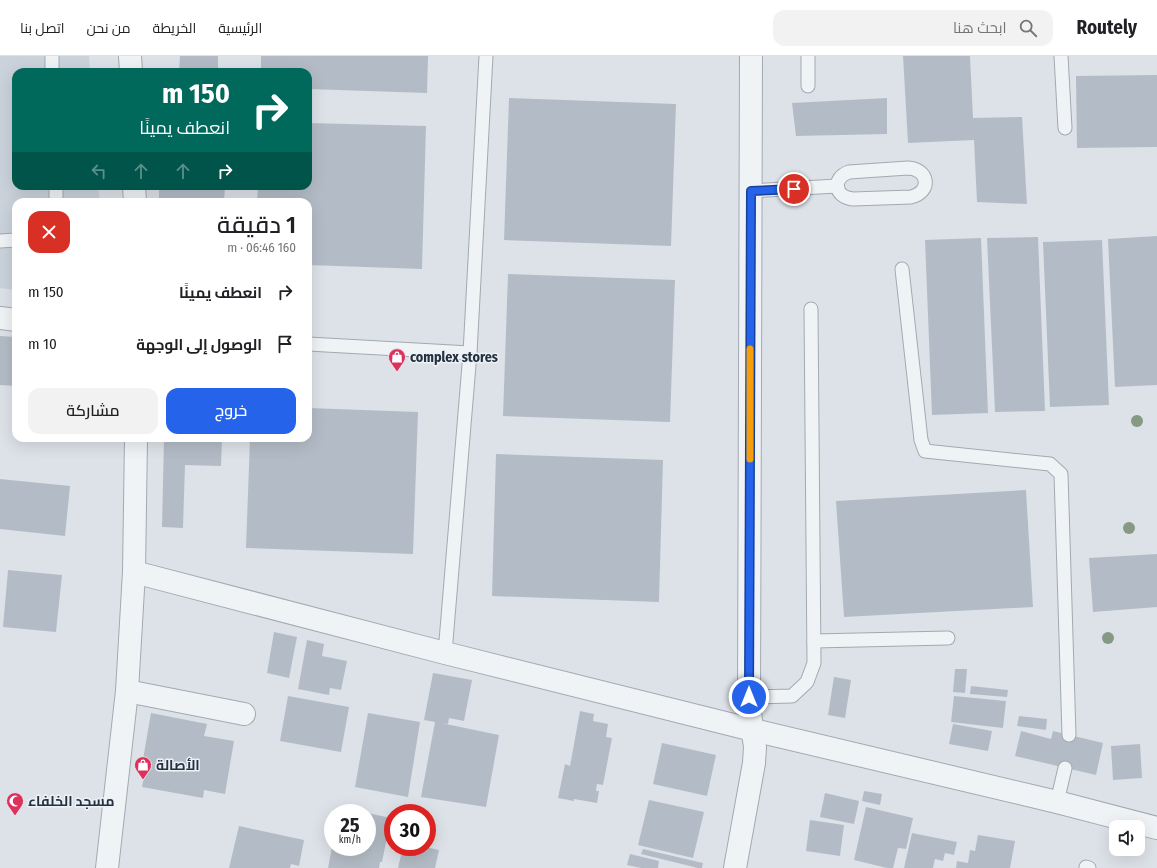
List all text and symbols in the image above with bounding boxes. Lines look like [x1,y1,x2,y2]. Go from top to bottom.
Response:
search box [773,10,1053,46]
text: Routely [1077,16,1137,39]
icon: search [1017,17,1039,39]
text: ابحث هنا [953,19,1007,37]
text: اتصل بنا [20,20,65,37]
text: من نحن [87,20,131,37]
text: الخريطة [153,20,196,37]
text: الرئيسية [218,20,262,37]
text: 150 m [162,77,230,110]
icon: right [244,84,296,136]
text: انعطف يمينًا [139,117,230,139]
icon: left [88,160,110,182]
icon: ahead [130,160,152,182]
icon: ahead [172,160,194,182]
icon: right [214,160,236,182]
pin [777,172,811,206]
icon: arrive [783,178,805,200]
button: close [28,211,70,253]
text: 1 دقيقة [217,211,296,239]
text: 160 m · 06:46 [227,240,296,255]
icon: right [274,281,296,303]
text: 150 m [28,283,64,301]
text: انعطف يمينًا [179,284,262,302]
icon: arrive [274,333,296,355]
text: 10 m [28,335,57,353]
text: الوصول إلى الوجهة [136,336,262,354]
shop icon: complex stores [387,347,407,372]
place label: complex stores [410,349,498,366]
button: مشاركة [28,388,158,434]
button: خروج [166,388,296,434]
position arrow [728,676,770,718]
shop icon: الأصالة [133,755,153,780]
place label: الأصالة [156,757,200,774]
mosque icon: مسجد الخلفاء [5,791,25,816]
place label: مسجد الخلفاء [28,793,114,810]
speed limit sign: 30 [384,804,436,856]
text: 25 [340,813,360,837]
map controls [1109,820,1145,856]
button: sound [1109,820,1145,856]
text: km/h [339,834,361,846]

